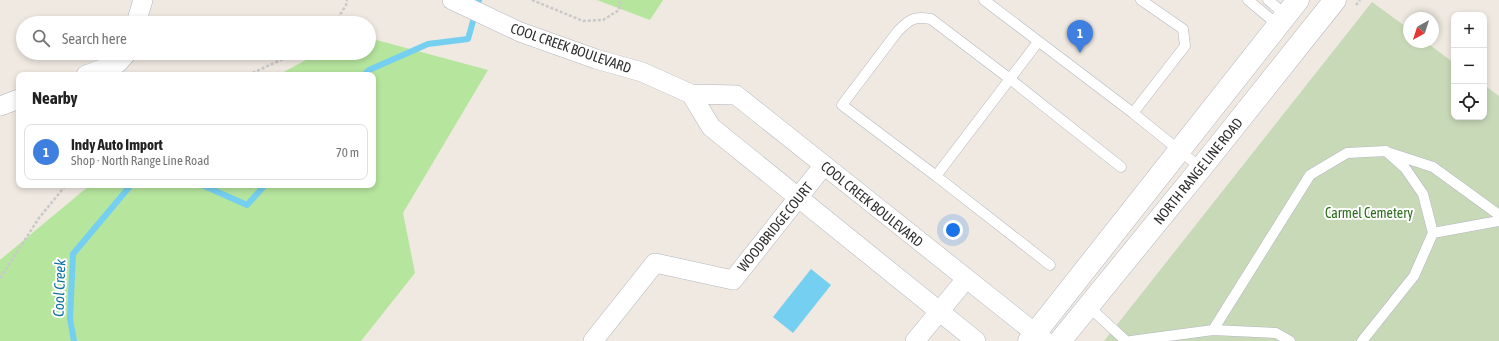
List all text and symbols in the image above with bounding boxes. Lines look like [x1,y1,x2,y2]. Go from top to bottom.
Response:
north arrow [1403,12,1439,48]
map controls [1451,12,1487,120]
button: + [1451,12,1487,48]
search box [16,16,376,60]
street label: COOL CREEK BOULEVARD [509,20,634,76]
pin: 1 [1067,20,1093,53]
icon: search [30,27,52,49]
text: Search here [62,30,127,47]
button: − [1451,48,1487,84]
button: locate [1451,84,1487,120]
text: Nearby [32,88,78,108]
street label: NORTH RANGE LINE ROAD [1150,115,1246,227]
text: Indy Auto Import [71,136,163,153]
text: 1 [43,145,49,160]
text: 70 m [336,145,359,160]
text: Shop · North Range Line Road [71,153,209,168]
street label: COOL CREEK BOULEVARD [818,158,926,250]
street label: WOODBRIDGE COURT [734,179,816,275]
park label: Carmel Cemetery [1325,205,1413,221]
your location [943,220,963,240]
water label: Cool Creek [50,259,69,317]

